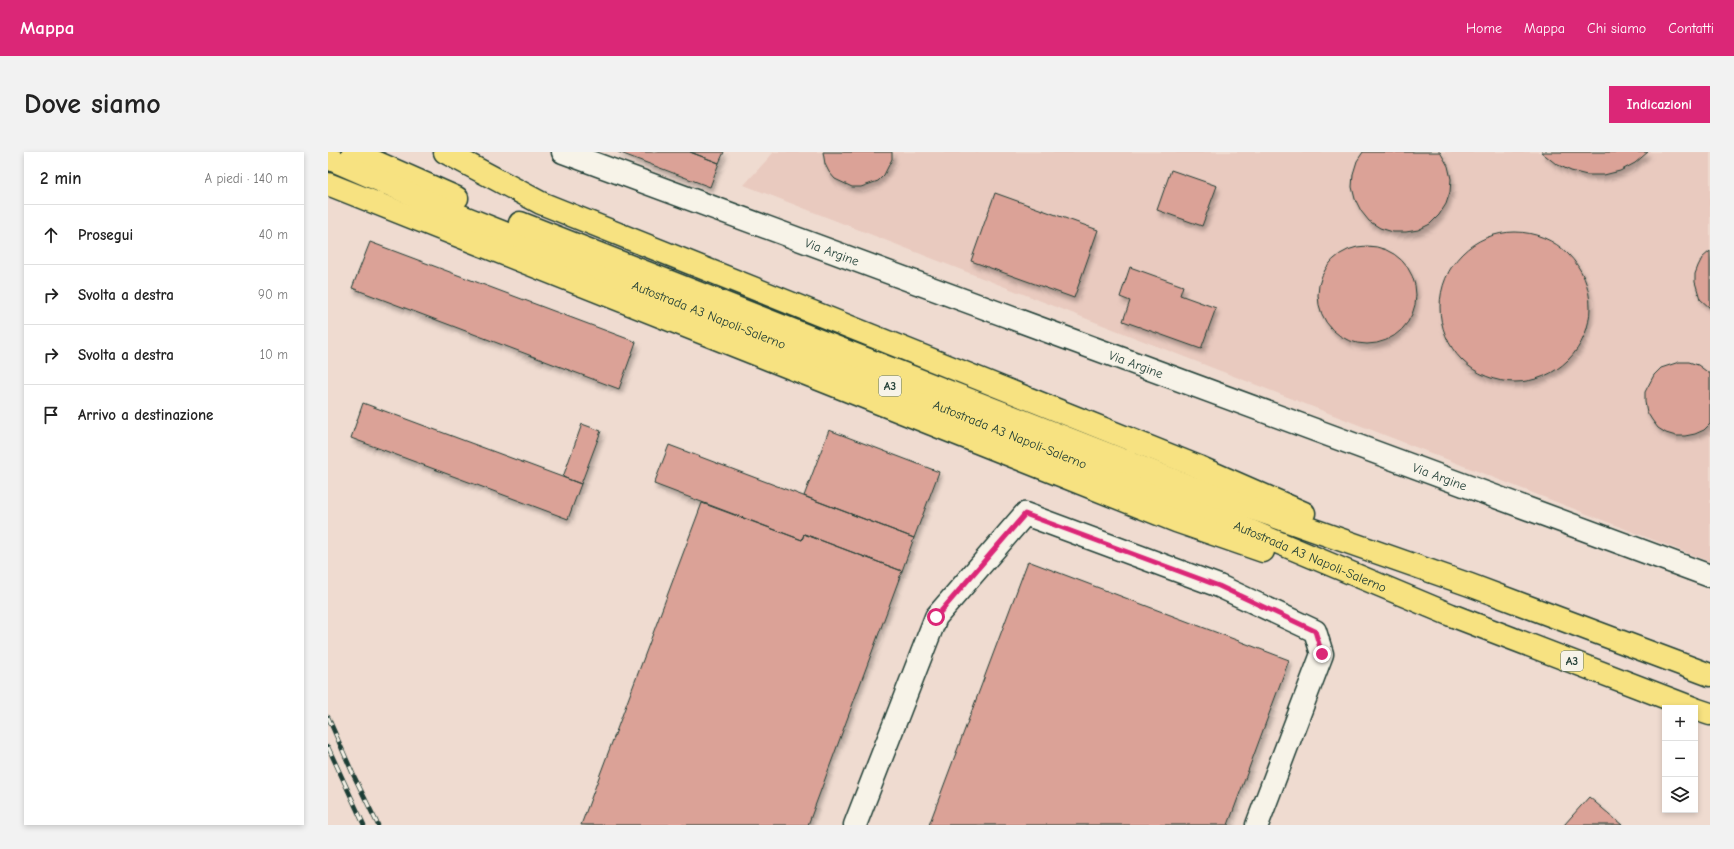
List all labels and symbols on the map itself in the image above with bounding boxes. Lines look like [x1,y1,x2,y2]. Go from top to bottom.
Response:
street label: Via Argine [803,235,862,269]
street label: Autostrada A3 Napoli-Salerno [630,277,788,352]
street label: Via Argine [1107,347,1166,381]
road number: A3 [879,376,901,396]
street label: Autostrada A3 Napoli-Salerno [931,397,1089,471]
street label: Via Argine [1411,459,1470,493]
street label: Autostrada A3 Napoli-Salerno [1232,517,1389,595]
route start [927,608,945,626]
route end [1313,645,1331,663]
road number: A3 [1561,651,1583,671]

